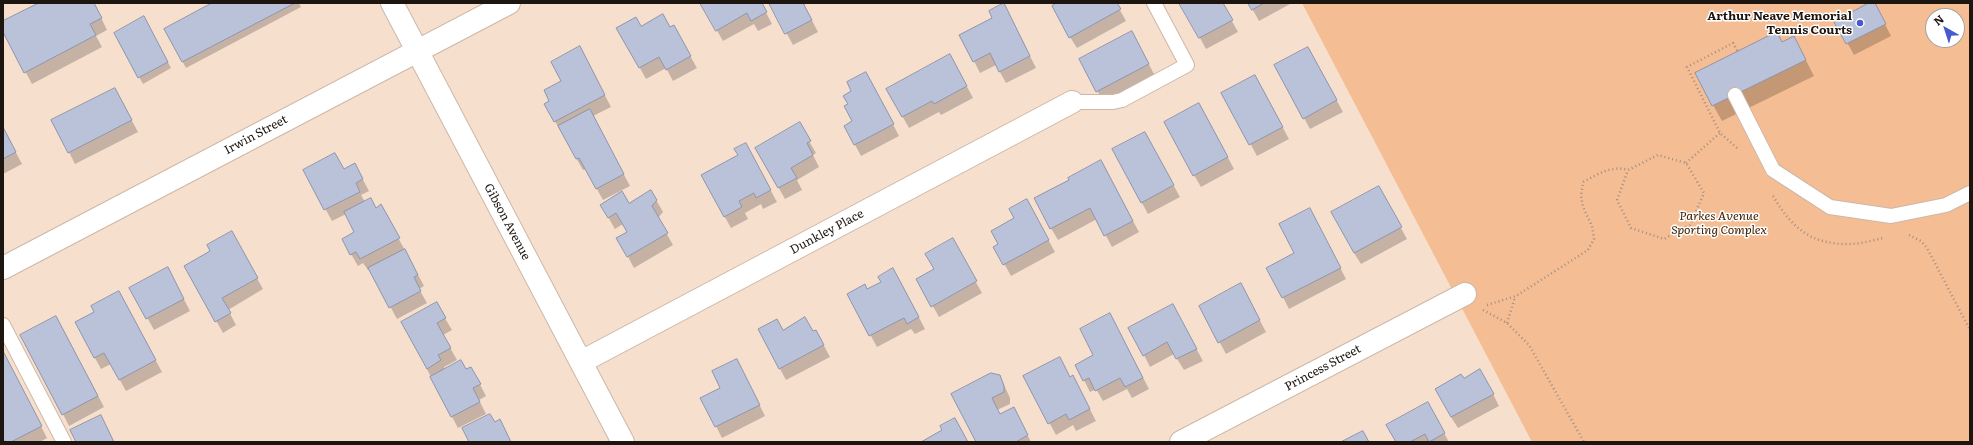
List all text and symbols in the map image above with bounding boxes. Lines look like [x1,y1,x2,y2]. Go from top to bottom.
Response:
north arrow [1925,8,1965,48]
place label: Arthur Neave Memorial Tennis Courts [1707,9,1852,37]
text: N [1929,10,1947,29]
marker: Arthur Neave Memorial Tennis Courts [1855,18,1865,28]
street label: Irwin Street [222,112,290,158]
street label: Gibson Avenue [481,181,533,263]
street label: Dunkley Place [788,207,866,257]
park label: Parkes Avenue Sporting Complex [1671,209,1767,237]
street label: Princess Street [1282,342,1364,394]

